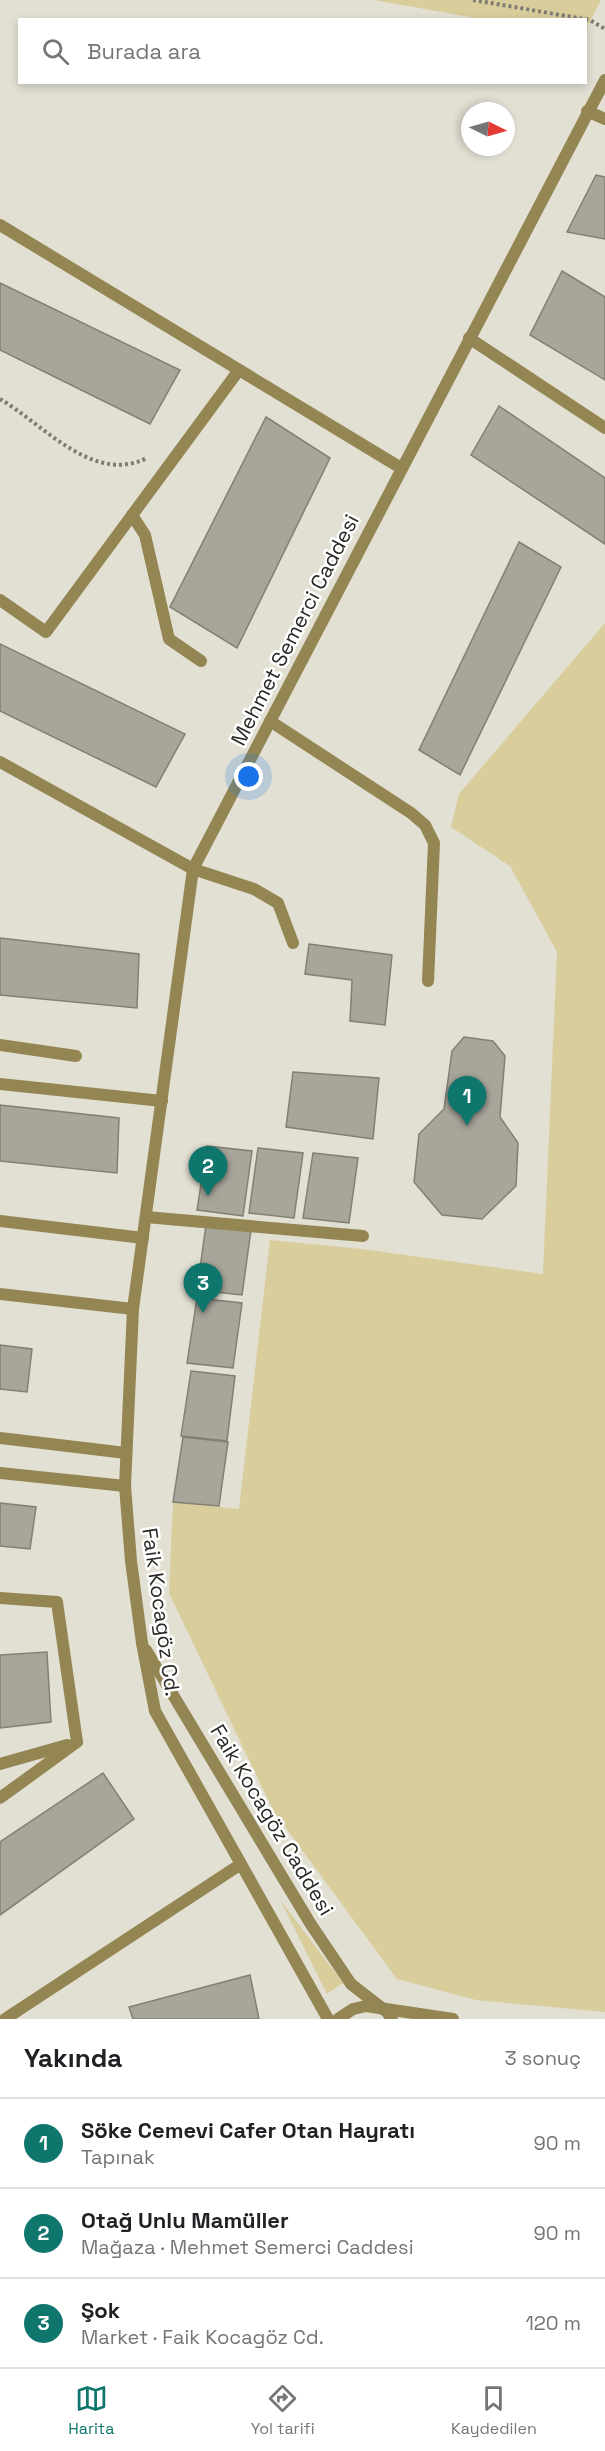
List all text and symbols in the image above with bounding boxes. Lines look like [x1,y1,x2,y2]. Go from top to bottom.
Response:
search box [18,18,587,84]
icon: search [39,35,72,68]
text: Burada ara [87,37,201,65]
north arrow [461,102,515,156]
street label: Mehmet Semerci Caddesi [224,510,365,750]
your location [234,762,263,791]
pin: 1 [448,1076,486,1126]
pin: 2 [188,1146,228,1196]
pin: 3 [184,1264,222,1313]
street label: Faik Kocagöz Cd. [136,1526,187,1698]
street label: Faik Kocagöz Caddesi [205,1719,340,1920]
text: Yakında [24,2041,122,2075]
text: 3 sonuç [505,2045,581,2071]
text: Söke Cemevi Cafer Otan Hayratı [81,2116,415,2144]
text: 1 [39,2130,48,2156]
text: 90 m [534,2130,581,2156]
text: Tapınak [81,2144,155,2170]
text: Otağ Unlu Mamüller [81,2206,289,2234]
text: 2 [38,2220,49,2246]
text: 90 m [534,2220,581,2246]
text: Mağaza · Mehmet Semerci Caddesi [81,2234,414,2260]
text: Şok [81,2296,120,2324]
text: 3 [37,2310,50,2336]
text: 120 m [525,2310,581,2336]
text: Market · Faik Kocagöz Cd. [81,2324,324,2350]
tab: Harita [68,2382,114,2439]
tab: Yol tarifi [251,2382,315,2439]
tab: Kaydedilen [451,2382,537,2439]

